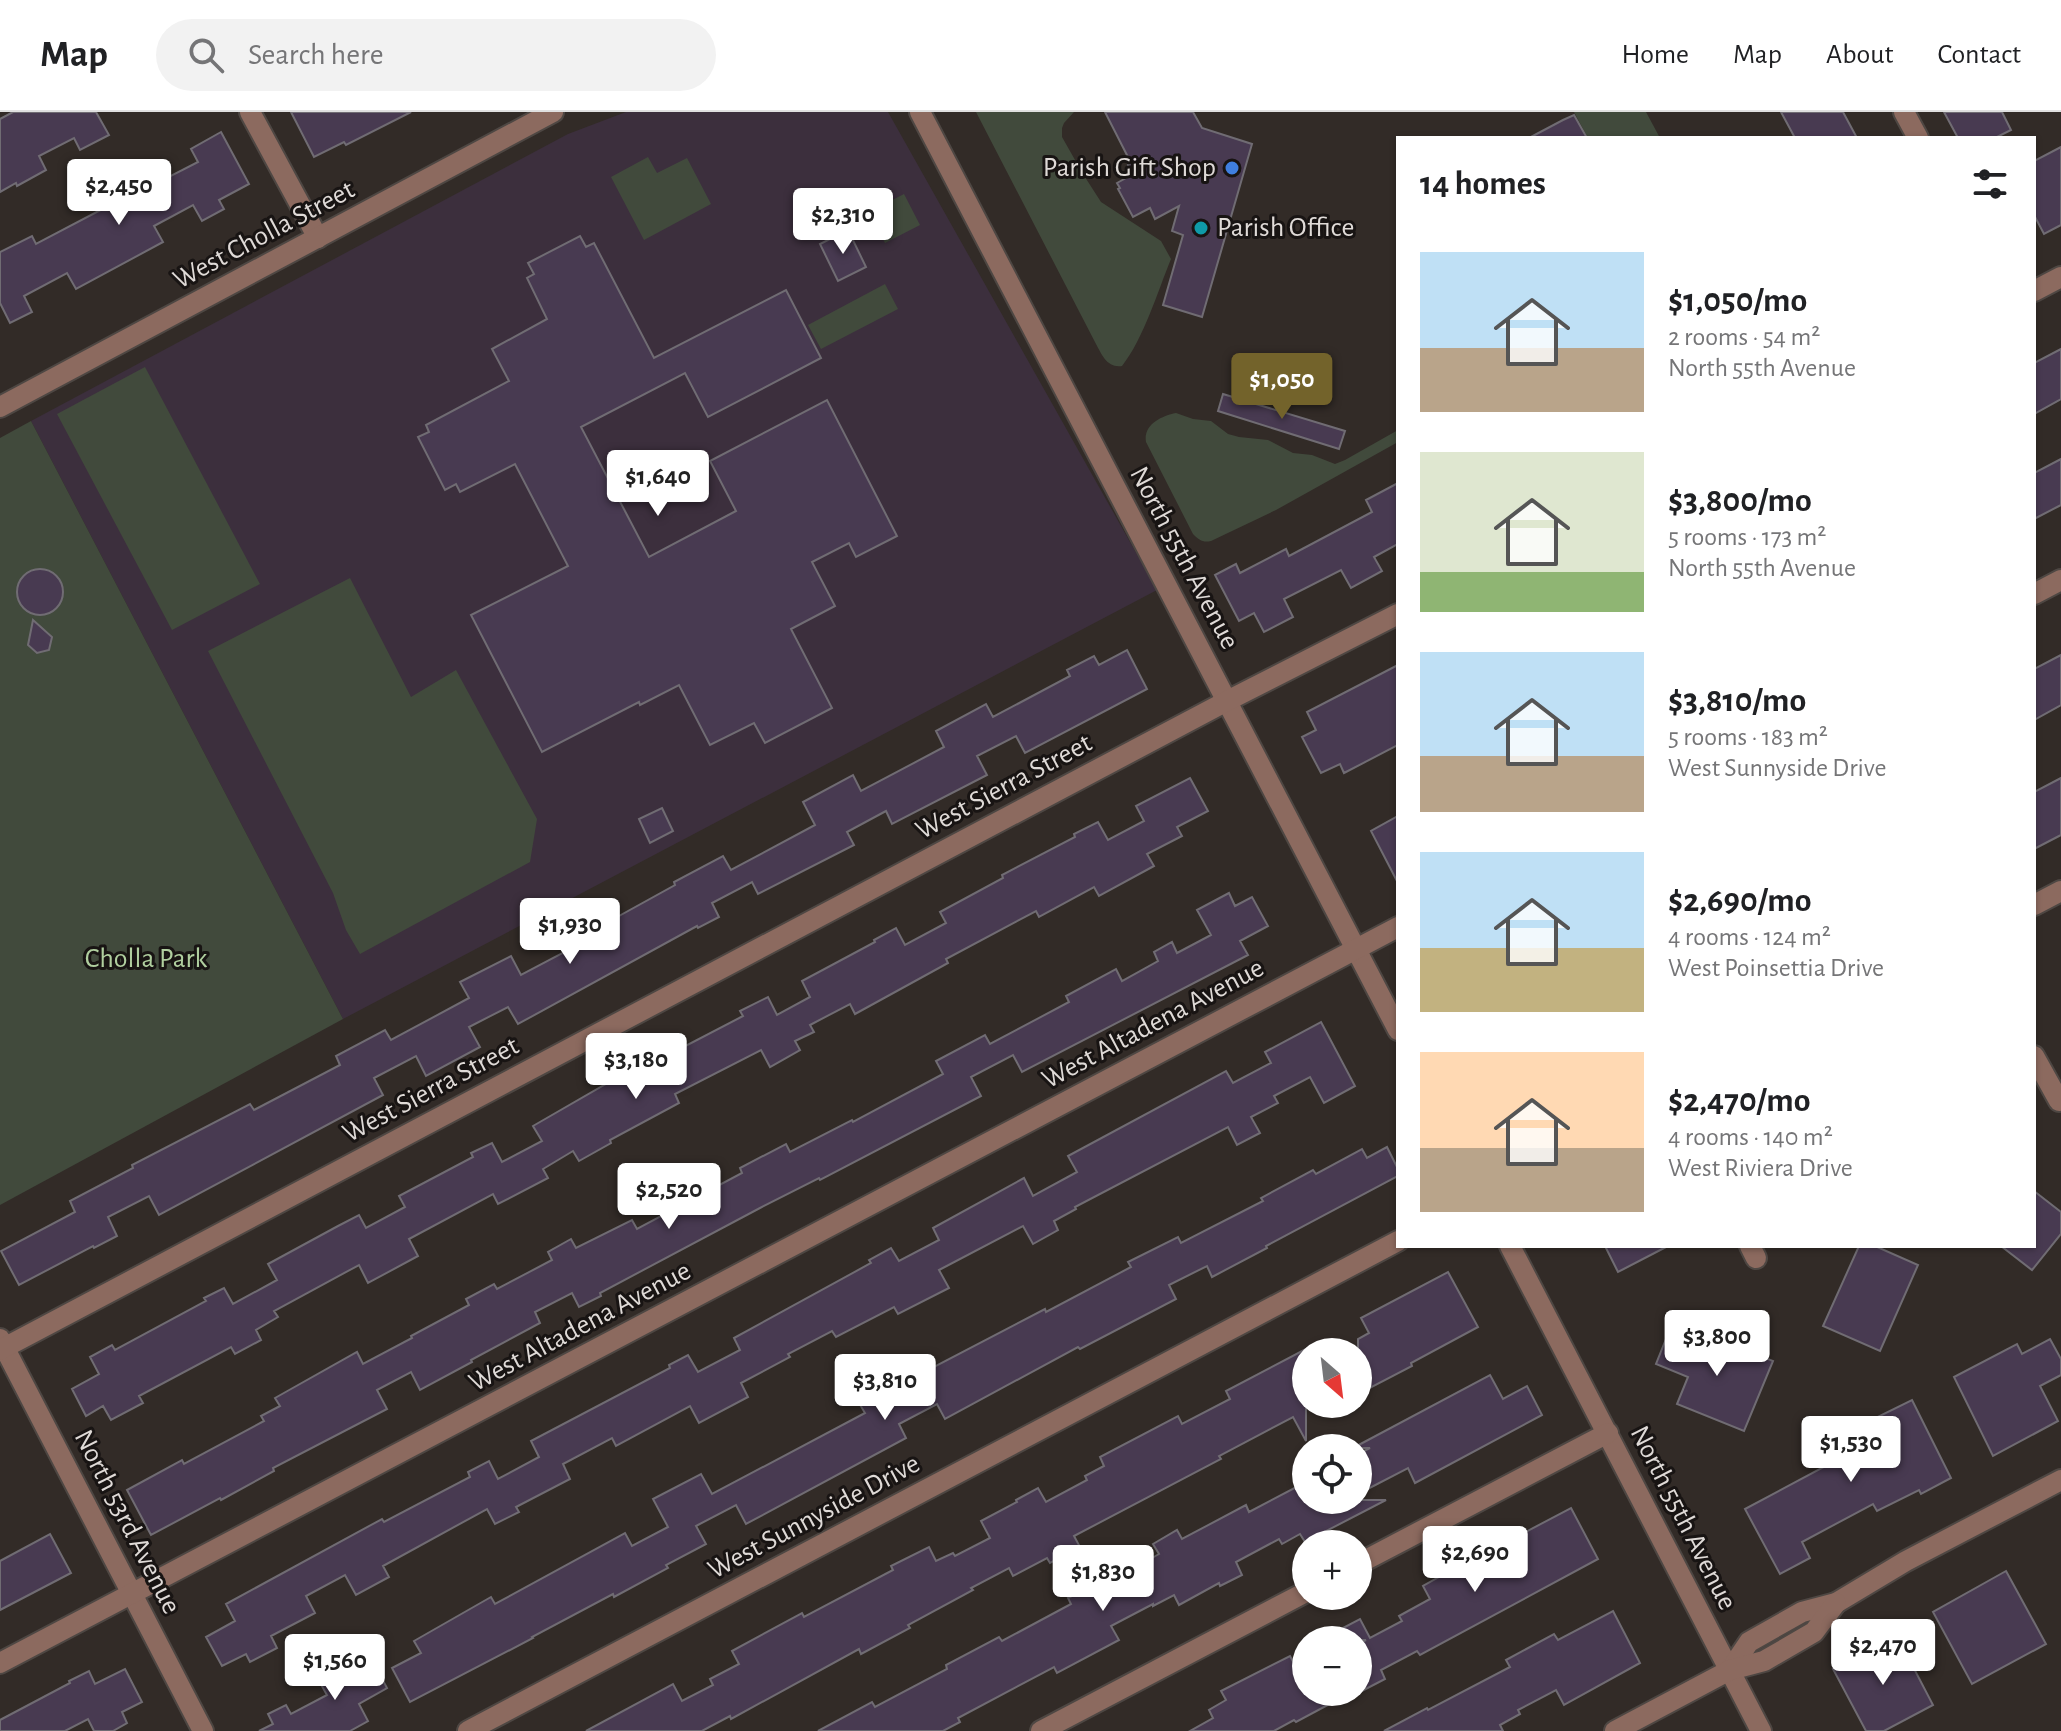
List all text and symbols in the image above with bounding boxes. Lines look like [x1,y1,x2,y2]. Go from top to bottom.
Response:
search box [156,19,716,91]
icon: search [184,33,228,77]
text: Map [40,36,108,74]
text: Search here [248,40,384,70]
text: Home [1622,41,1689,69]
text: Map [1733,41,1782,69]
text: About [1826,41,1894,69]
text: Contact [1938,41,2021,69]
place label: Parish Gift Shop [1043,154,1216,182]
pin: $2,450 [54,159,184,227]
marker: Parish Gift Shop [1223,159,1241,177]
icon: filters [1968,162,2012,206]
text: 14 homes [1420,167,1546,201]
text: $2,450 [85,172,153,198]
street label: West Cholla Street [169,175,359,294]
pin: $2,310 [778,188,908,256]
text: $2,310 [811,201,875,227]
place label: Parish Office [1217,214,1354,242]
marker: Parish Office [1192,219,1210,237]
icon: home [1484,284,1580,380]
text: $1,050/mo [1668,284,1807,318]
text: 2 rooms · 54 m² [1668,324,1820,350]
pin: $1,050 [1217,353,1347,421]
text: North 55th Avenue [1668,355,1856,381]
text: $1,050 [1249,366,1315,392]
pin: $1,640 [593,450,723,518]
street label: North 55th Avenue [1124,462,1244,654]
text: $1,640 [625,463,691,489]
icon: home [1484,484,1580,580]
text: $3,800/mo [1668,484,1812,518]
text: 5 rooms · 173 m² [1668,524,1826,550]
text: North 55th Avenue [1668,555,1856,581]
icon: home [1484,684,1580,780]
text: $3,810/mo [1668,684,1806,718]
text: 5 rooms · 183 m² [1668,724,1828,750]
street label: West Sierra Street [911,729,1097,845]
text: West Sunnyside Drive [1668,755,1886,781]
icon: home [1484,884,1580,980]
text: $2,690/mo [1668,884,1812,918]
pin: $1,930 [505,898,635,966]
text: $1,930 [538,911,602,937]
text: 4 rooms · 124 m² [1668,924,1831,950]
park label: Cholla Park [85,945,208,973]
street label: West Altadena Avenue [1038,954,1268,1094]
text: West Poinsettia Drive [1668,955,1884,981]
street label: West Sierra Street [338,1032,524,1148]
pin: $3,180 [571,1033,701,1101]
text: $3,180 [604,1046,668,1072]
icon: home [1484,1084,1580,1180]
text: $2,470/mo [1668,1084,1811,1118]
text: 4 rooms · 140 m² [1668,1124,1833,1150]
text: West Riviera Drive [1668,1155,1853,1181]
pin: $2,520 [604,1163,734,1231]
text: $2,520 [636,1176,702,1202]
street label: West Altadena Avenue [465,1257,695,1397]
pin: $3,800 [1652,1310,1782,1378]
text: $3,800 [1683,1323,1751,1349]
north arrow [1292,1338,1372,1418]
map controls [1292,1338,1372,1706]
pin: $3,810 [820,1354,950,1422]
text: $3,810 [853,1367,917,1393]
pin: $1,530 [1786,1416,1916,1484]
street label: North 55th Avenue [1625,1421,1741,1615]
street label: North 53rd Avenue [69,1426,185,1618]
text: $1,530 [1820,1429,1883,1455]
button: locate [1292,1434,1372,1514]
street label: West Sunnyside Drive [704,1449,924,1585]
pin: $2,690 [1410,1526,1540,1594]
button: + [1292,1530,1372,1610]
text: $2,690 [1441,1539,1509,1565]
pin: $1,830 [1038,1545,1168,1613]
text: $1,830 [1071,1558,1135,1584]
pin: $2,470 [1818,1619,1948,1687]
button: − [1292,1626,1372,1706]
text: $2,470 [1849,1632,1917,1658]
pin: $1,560 [270,1634,400,1702]
text: $1,560 [303,1647,367,1673]

